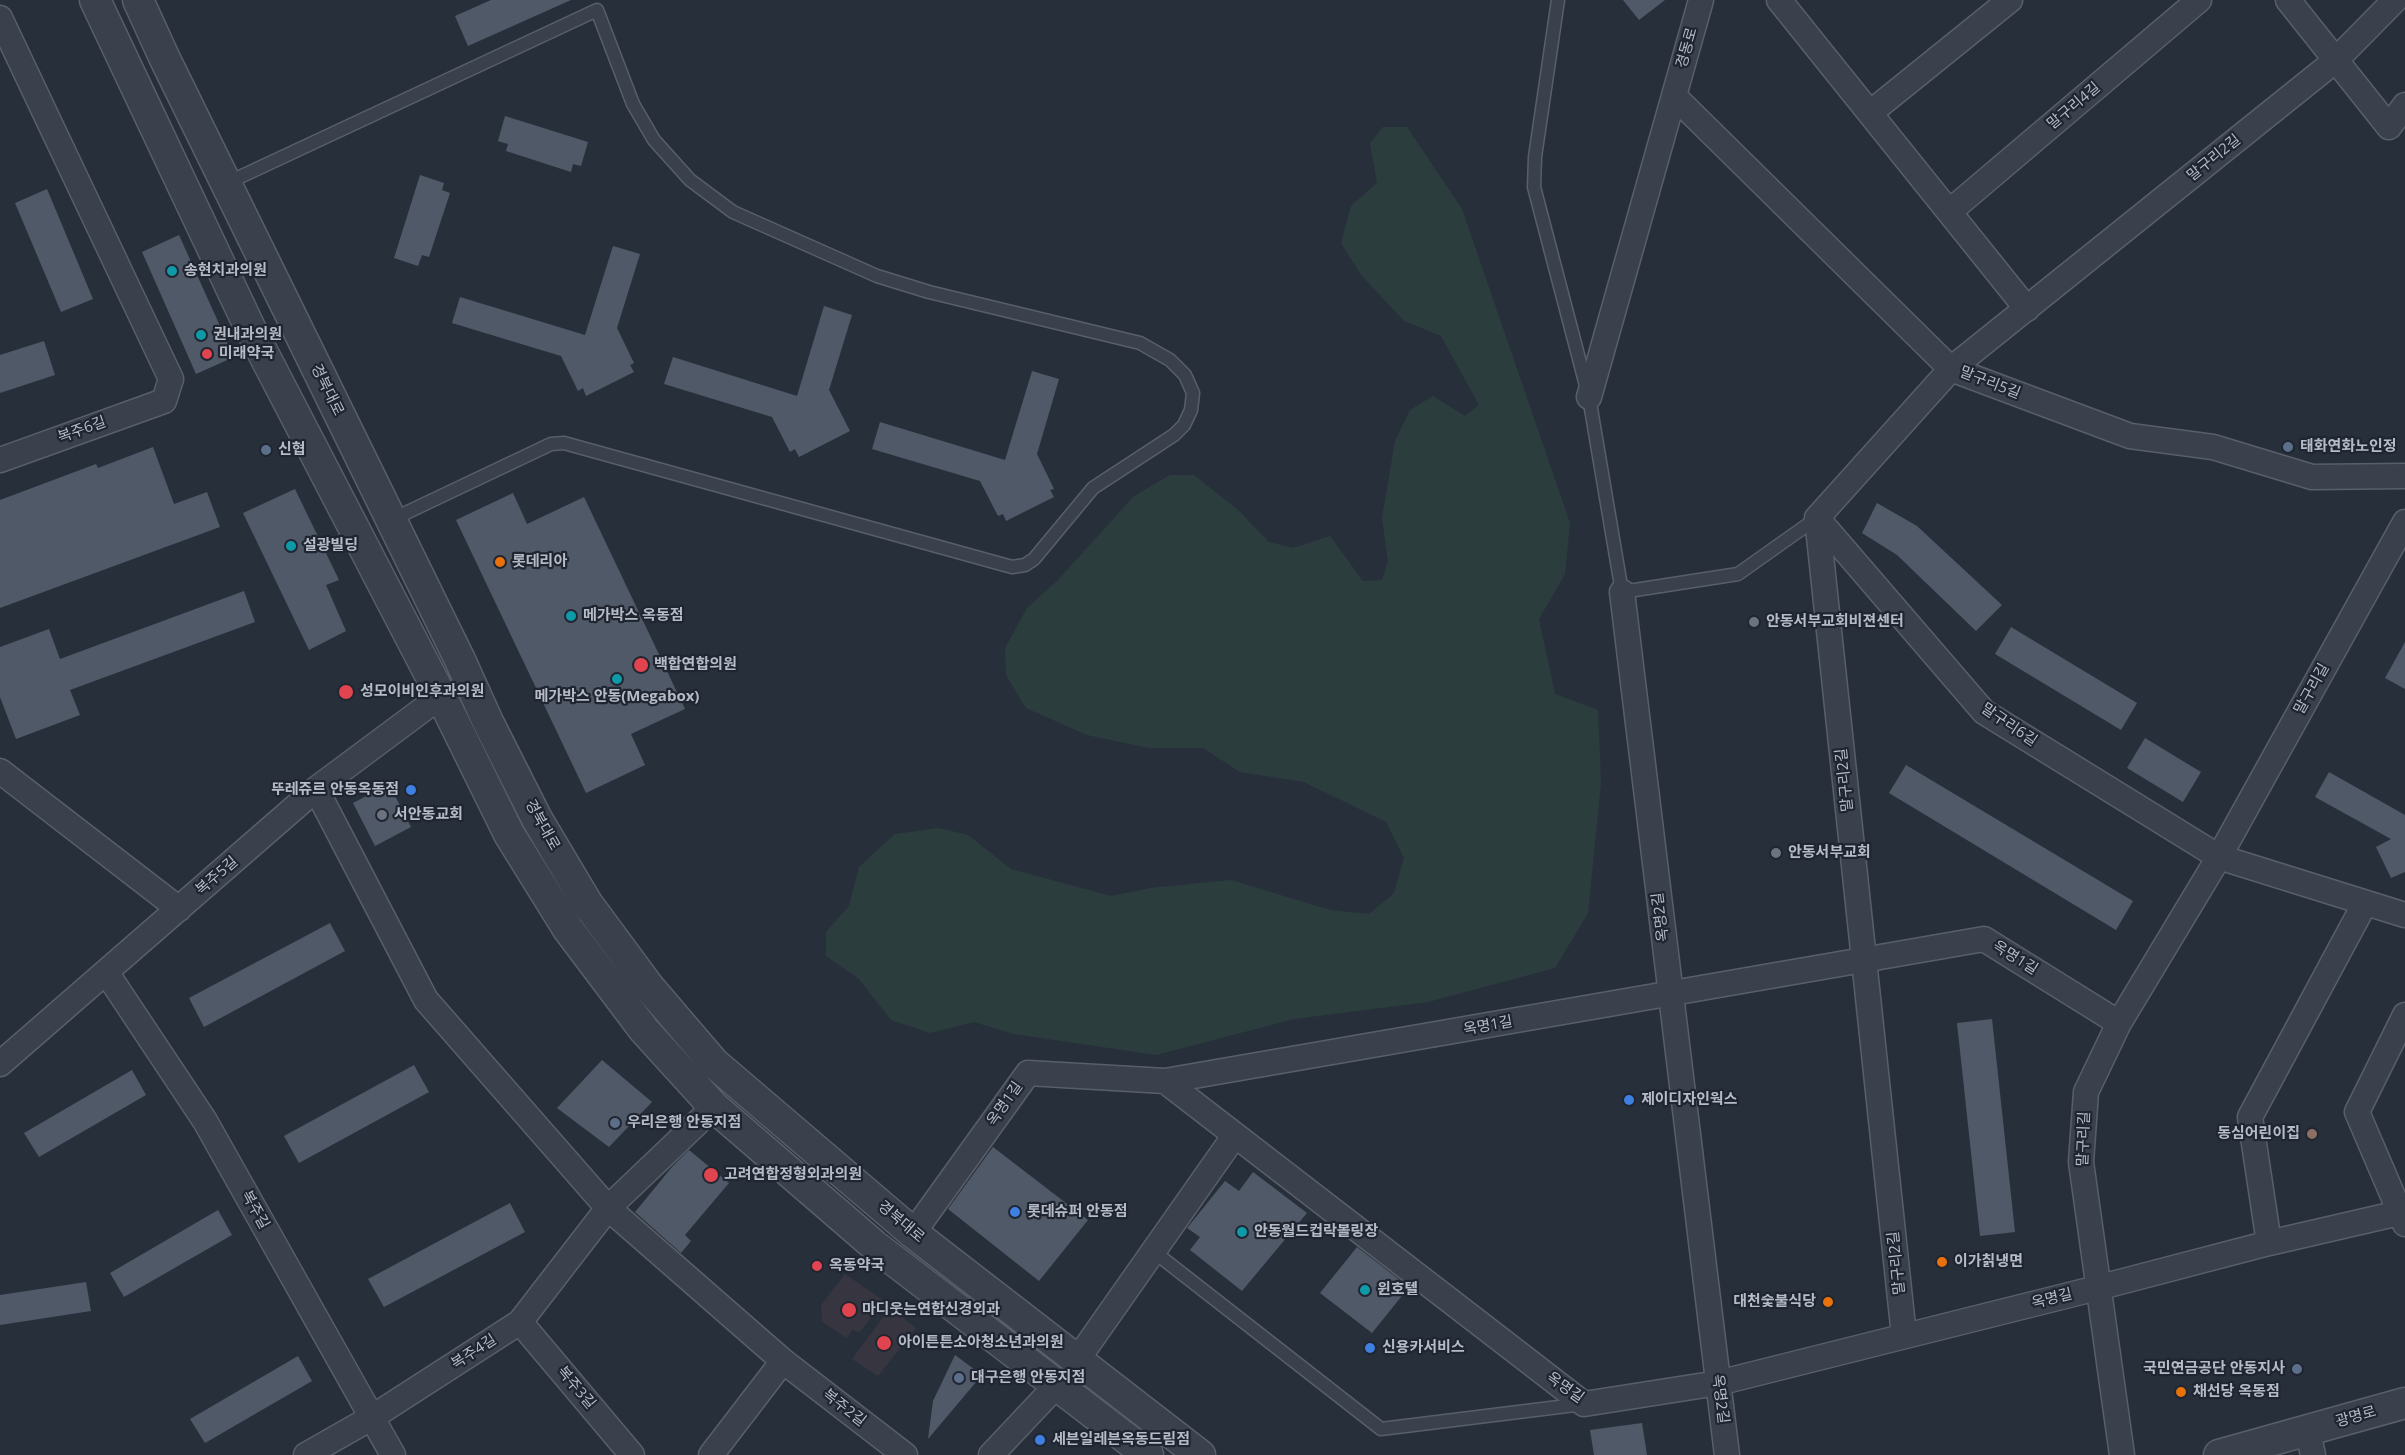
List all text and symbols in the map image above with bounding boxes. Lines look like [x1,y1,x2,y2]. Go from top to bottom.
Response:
street label: 경동로 [1673,26,1701,70]
street label: 말구리4길 [2044,79,2104,133]
street label: 말구리2길 [2184,131,2244,185]
place label: 송현치과의원 [184,262,267,280]
marker: 송현치과의원 [165,264,179,278]
place label: 권내과의원 [213,326,282,344]
marker: 권내과의원 [194,328,208,342]
place label: 미래약국 [219,345,274,363]
marker: 미래약국 [200,347,214,361]
street label: 경북대로 [307,361,347,419]
street label: 말구리5길 [1957,363,2023,403]
street label: 복주6길 [55,413,109,447]
place label: 태화연화노인정 [2300,438,2397,456]
marker: 태화연화노인정 [2281,440,2295,454]
place label: 신협 [278,441,306,459]
marker: 신협 [259,443,273,457]
place label: 설광빌딩 [303,537,358,555]
marker: 설광빌딩 [284,539,298,553]
place label: 롯데리아 [512,553,567,571]
marker: 롯데리아 [493,555,507,569]
place label: 메가박스 옥동점 [583,607,683,625]
marker: 메가박스 옥동점 [564,609,578,623]
place label: 안동서부교회비젼센터 [1766,613,1904,631]
marker: 안동서부교회비젼센터 [1747,615,1761,629]
marker: 백합연합의원 [632,656,650,674]
place label: 백합연합의원 [654,656,737,674]
street label: 말구리길 [2291,660,2333,718]
marker: 메가박스 안동(Megabox) [610,672,624,686]
marker: 성모이비인후과의원 [337,683,355,701]
place label: 성모이비인후과의원 [360,683,484,701]
place label: 메가박스 안동(Megabox) [535,688,699,706]
street label: 말구리6길 [1978,700,2040,750]
street label: 말구리2길 [1833,747,1857,813]
place label: 뚜레쥬르 안동옥동점 [271,781,399,799]
marker: 뚜레쥬르 안동옥동점 [404,783,418,797]
street label: 경북대로 [521,796,563,854]
place label: 서안동교회 [394,806,463,824]
marker: 서안동교회 [375,808,389,822]
place label: 안동서부교회 [1788,844,1871,862]
marker: 안동서부교회 [1769,846,1783,860]
street label: 복주5길 [192,853,242,899]
street label: 옥명2길 [1649,891,1673,943]
street label: 옥명1길 [1989,937,2041,979]
street label: 옥명1길 [1462,1013,1514,1039]
street label: 옥명1길 [983,1078,1027,1130]
place label: 제이디자인웍스 [1641,1091,1738,1109]
marker: 제이디자인웍스 [1622,1093,1636,1107]
street label: 말구리길 [2074,1111,2094,1167]
place label: 우리은행 안동지점 [627,1114,741,1132]
marker: 우리은행 안동지점 [608,1116,622,1130]
place label: 동심어린이집 [2217,1125,2300,1143]
marker: 동심어린이집 [2305,1127,2319,1141]
marker: 고려연합정형외과의원 [702,1166,720,1184]
place label: 고려연합정형외과의원 [724,1166,862,1184]
street label: 복주길 [237,1188,273,1232]
street label: 경북대로 [874,1197,928,1247]
place label: 롯데슈퍼 안동점 [1027,1203,1127,1221]
marker: 롯데슈퍼 안동점 [1008,1205,1022,1219]
place label: 안동월드컵락볼링장 [1254,1223,1378,1241]
marker: 안동월드컵락볼링장 [1235,1225,1249,1239]
street label: 말구리2길 [1885,1230,1909,1296]
place label: 이가칡냉면 [1954,1253,2023,1271]
marker: 이가칡냉면 [1935,1255,1949,1269]
place label: 옥동약국 [829,1257,884,1275]
marker: 옥동약국 [810,1259,824,1273]
place label: 윈호텔 [1377,1281,1418,1299]
marker: 윈호텔 [1358,1283,1372,1297]
street label: 옥명길 [2030,1285,2074,1313]
place label: 대천숯불식당 [1733,1293,1816,1311]
marker: 대천숯불식당 [1821,1295,1835,1309]
marker: 마디웃는연합신경외과 [840,1301,858,1319]
place label: 마디웃는연합신경외과 [862,1301,1000,1319]
street label: 복주4길 [448,1331,500,1373]
marker: 아이튼튼소아청소년과의원 [875,1334,893,1352]
place label: 아이튼튼소아청소년과의원 [898,1334,1064,1352]
place label: 신용카서비스 [1382,1339,1465,1357]
marker: 신용카서비스 [1363,1341,1377,1355]
place label: 국민연금공단 안동지사 [2143,1360,2285,1378]
marker: 국민연금공단 안동지사 [2290,1362,2304,1376]
street label: 복주3길 [553,1363,599,1413]
place label: 대구은행 안동지점 [971,1369,1085,1387]
street label: 옥명길 [1543,1369,1587,1407]
marker: 대구은행 안동지점 [952,1371,966,1385]
street label: 옥명2길 [1708,1373,1732,1425]
place label: 채선당 옥동점 [2193,1383,2280,1401]
marker: 채선당 옥동점 [2174,1385,2188,1399]
street label: 복주2길 [819,1386,869,1430]
street label: 광명로 [2334,1403,2378,1431]
place label: 세븐일레븐옥동드림점 [1052,1431,1190,1449]
marker: 세븐일레븐옥동드림점 [1033,1433,1047,1447]

